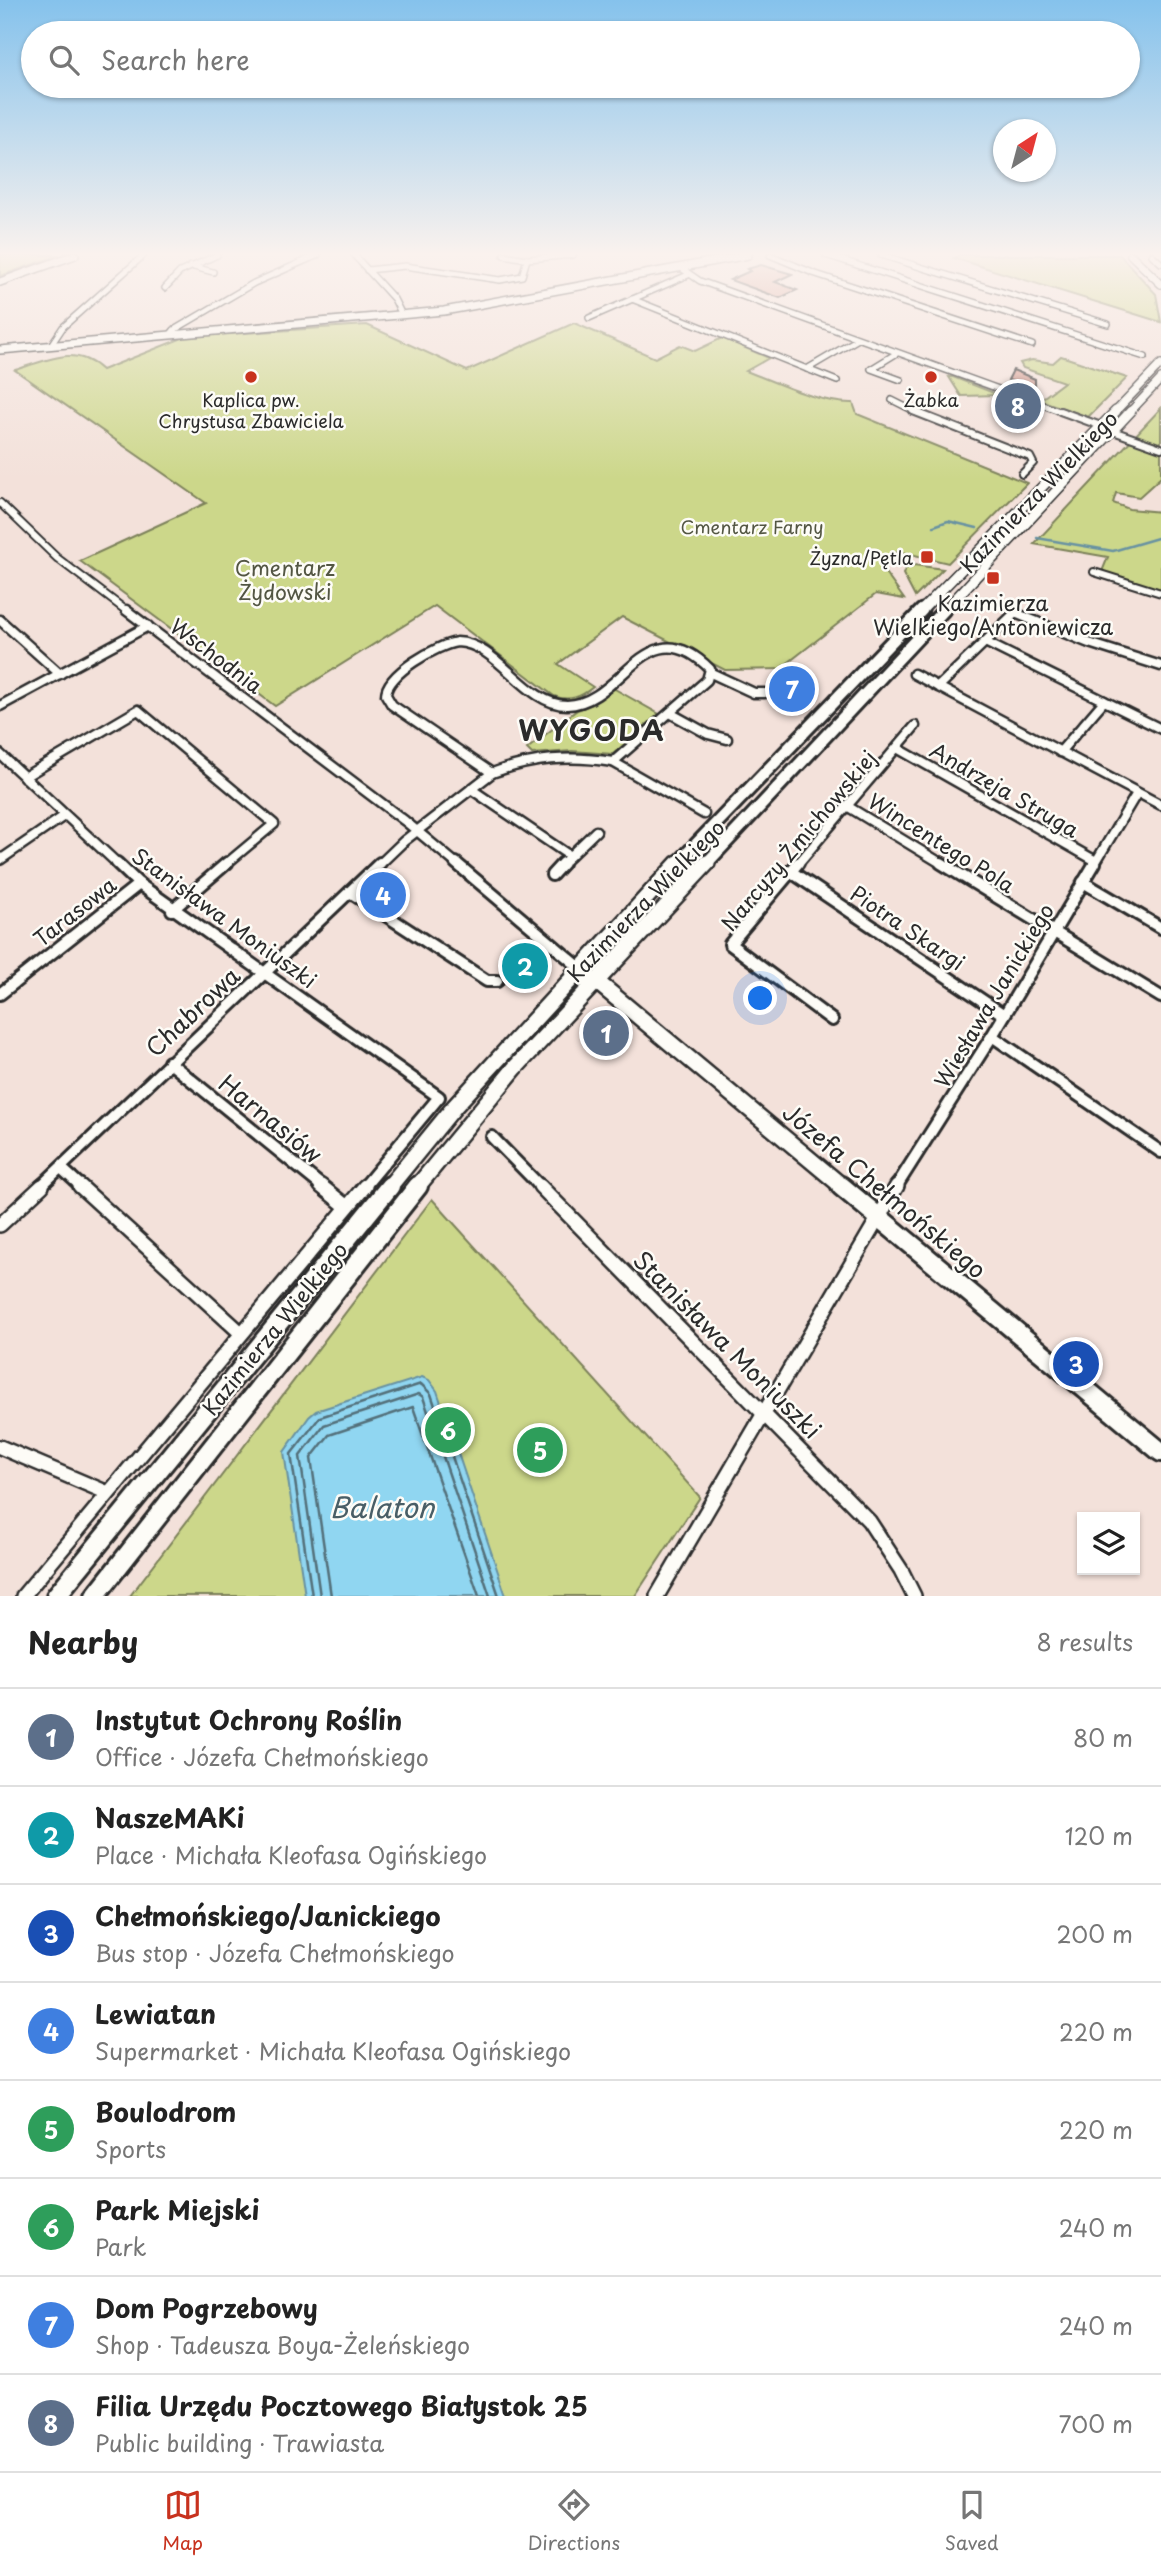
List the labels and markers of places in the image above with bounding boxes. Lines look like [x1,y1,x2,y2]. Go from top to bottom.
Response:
marker: Kaplica pw. Chrystusa Zbawiciela [243,369,259,385]
marker: Żabka [923,369,939,385]
pin: 8 [995,380,1041,432]
place label: Kaplica pw. Chrystusa Zbawiciela [158,386,344,434]
place label: Żabka [903,386,959,413]
place label: Żyzna/Pętla [810,544,914,571]
marker: Żyzna/Pętla [919,549,935,565]
marker: Kazimierza Wielkiego/Antoniewicza [985,570,1001,586]
place label: Kazimierza Wielkiego/Antoniewicza [873,586,1113,642]
pin: 7 [769,663,815,715]
pin: 4 [360,869,406,921]
pin: 2 [502,940,548,992]
pin: 1 [583,1007,629,1059]
pin: 3 [1053,1338,1099,1390]
pin: 6 [425,1404,471,1456]
pin: 5 [517,1424,563,1476]

